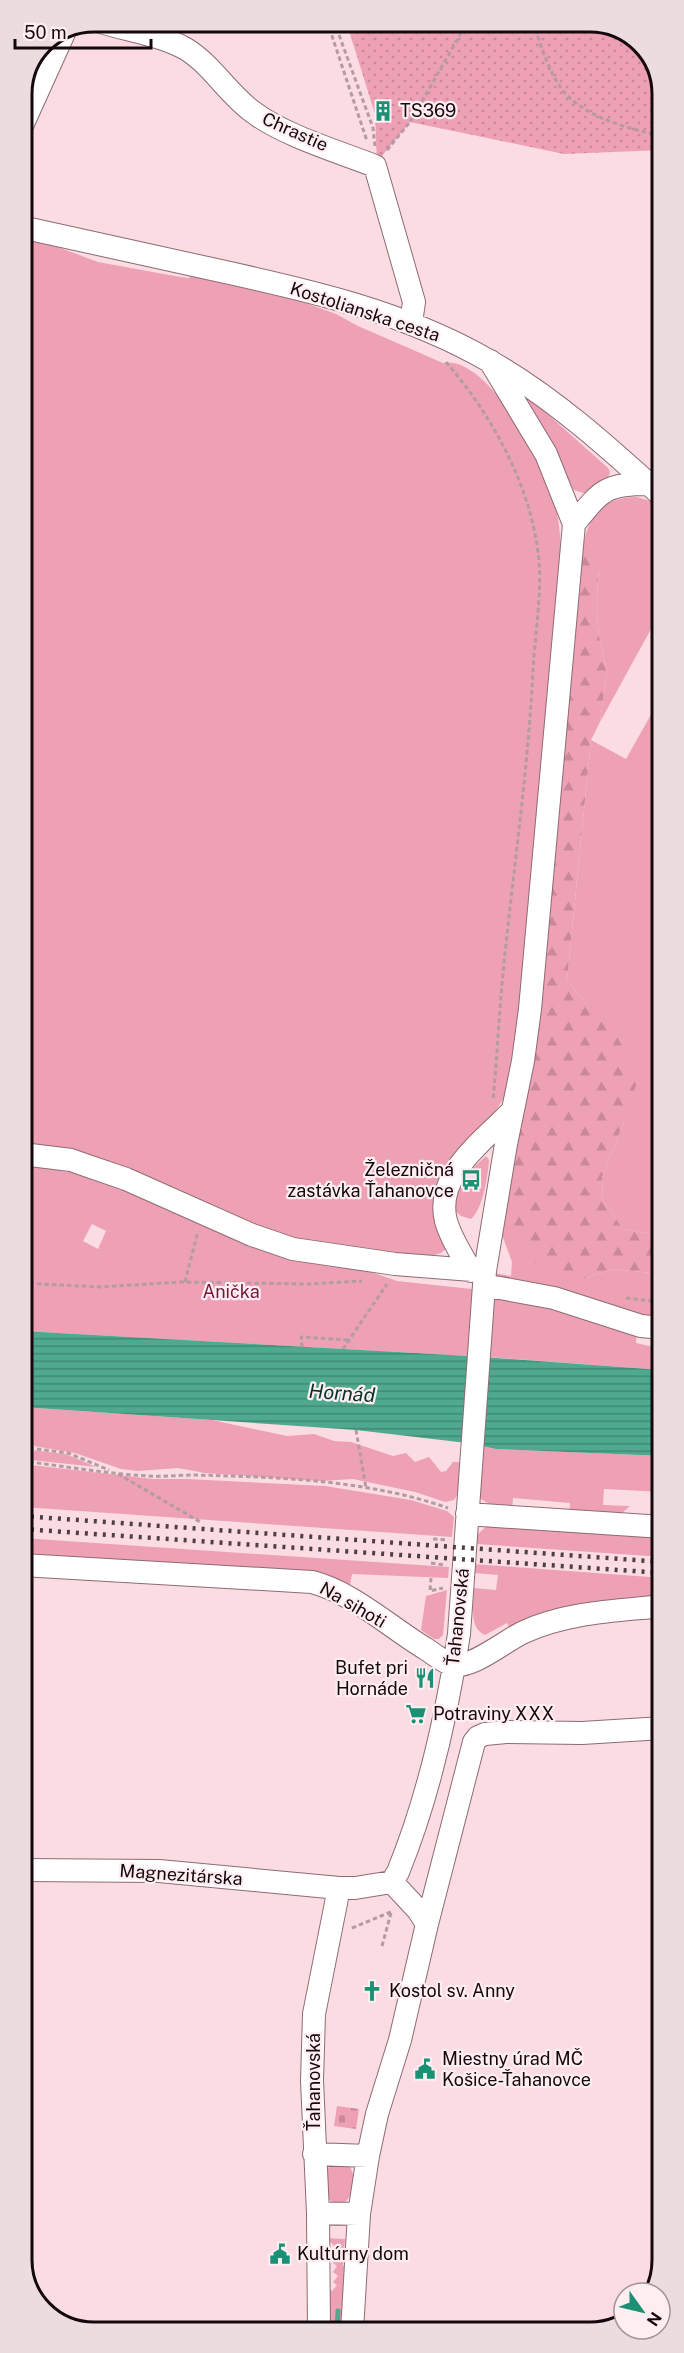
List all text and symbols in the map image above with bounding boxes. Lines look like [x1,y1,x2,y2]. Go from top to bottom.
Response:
scale bar [15,12,152,50]
text: 50 m [24,22,67,43]
building icon: TS369 [371,99,395,123]
place label: TS369 [400,100,456,121]
street label: Chrastie [259,108,331,155]
street label: Kostolianska cesta [287,277,443,346]
place label: Železničná zastávka Ťahanovce [288,1159,454,1201]
bus stop icon: Železničná zastávka Ťahanovce [459,1168,483,1192]
park label: Anička [202,1281,260,1302]
water label: Hornád [308,1379,377,1407]
street label: Ťahanovská [442,1567,473,1667]
street label: Na sihoti [316,1577,390,1632]
place label: Bufet pri Hornáde [335,1657,408,1699]
restaurant icon: Bufet pri Hornáde [413,1666,437,1690]
supermarket icon: Potraviny XXX [404,1702,428,1726]
place label: Potraviny XXX [433,1703,554,1724]
street label: Magnezitárska [119,1860,243,1889]
church icon: Kostol sv. Anny [360,1979,384,2003]
place label: Kostol sv. Anny [389,1980,515,2001]
street label: Ťahanovská [303,2033,324,2131]
place label: Miestny úrad MČ Košice-Ťahanovce [442,2048,591,2090]
public building icon: Miestny úrad MČ Košice-Ťahanovce [413,2057,437,2081]
public building icon: Kultúrny dom [268,2242,292,2266]
place label: Kultúrny dom [297,2243,409,2264]
north arrow [612,2281,672,2341]
text: N [643,2309,665,2330]

